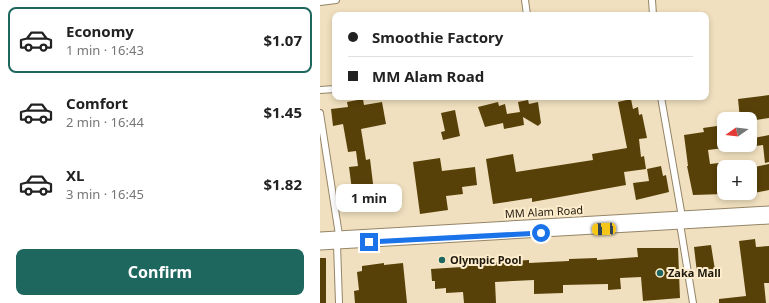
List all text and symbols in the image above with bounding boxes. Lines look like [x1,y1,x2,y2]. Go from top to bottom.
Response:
text: Economy [66,21,134,41]
icon: car [18,22,54,58]
text: Smoothie Factory [372,27,503,47]
text: $1.07 [263,30,302,50]
text: 1 min · 16:43 [66,41,144,59]
text: MM Alam Road [372,66,484,86]
text: Comfort [66,93,128,113]
icon: car [18,94,54,130]
text: $1.45 [263,102,302,122]
north arrow [717,112,757,152]
map controls [717,112,757,200]
text: 2 min · 16:44 [66,113,144,131]
button: + [717,160,757,200]
text: XL [66,165,84,185]
icon: car [18,166,54,202]
text: $1.82 [263,174,302,194]
callout: 1 min [336,184,402,212]
text: 3 min · 16:45 [66,185,144,203]
text: 1 min [351,189,387,207]
street label: MM Alam Road [504,202,584,221]
car [592,222,616,236]
route start [532,224,550,242]
route end [360,233,378,251]
button: Confirm [16,249,304,295]
place label: Olympic Pool [450,252,522,267]
marker: Olympic Pool [437,255,447,265]
place label: Zaka Mall [668,265,721,280]
marker: Zaka Mall [655,268,665,278]

